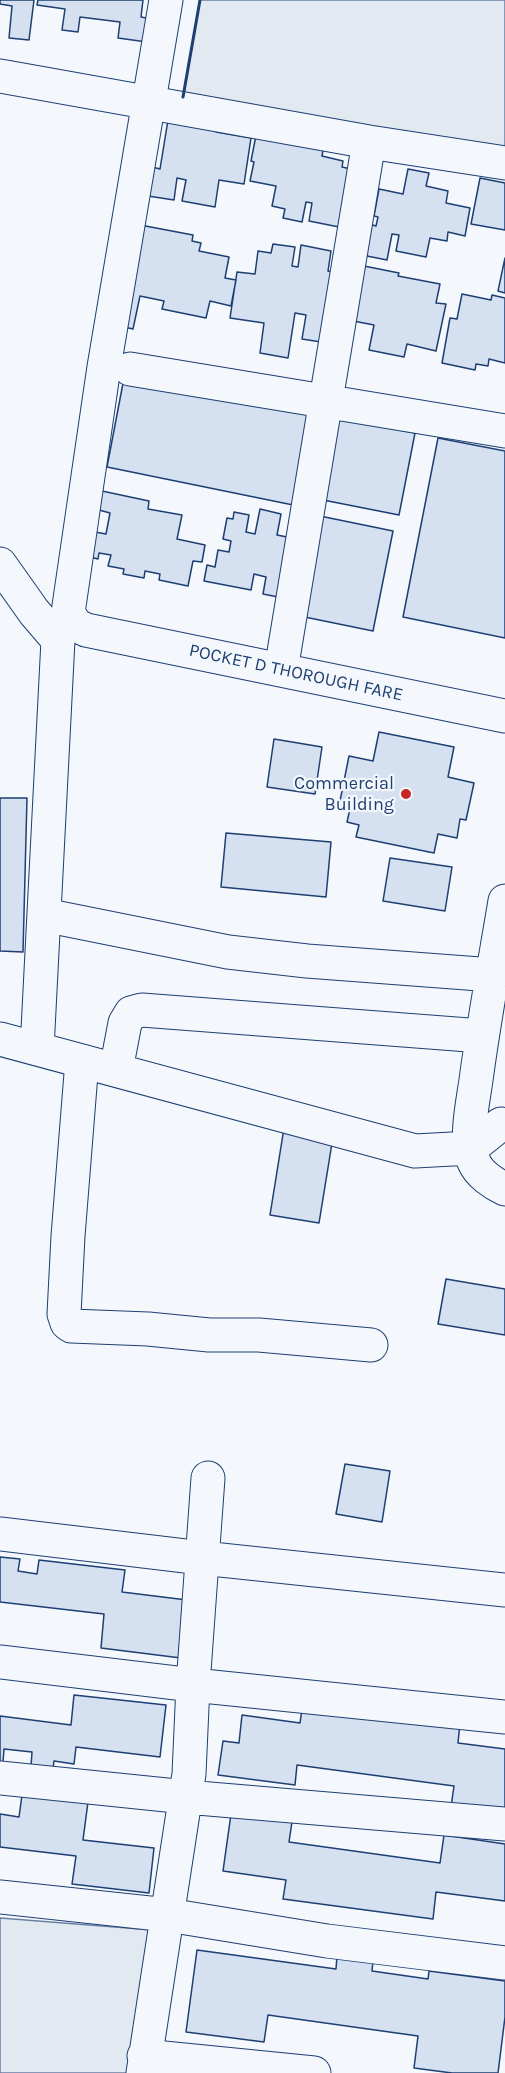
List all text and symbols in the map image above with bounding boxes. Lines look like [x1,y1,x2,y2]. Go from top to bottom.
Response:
street label: POCKET D THOROUGH FARE [187,640,405,706]
place label: Commercial Building [294,773,394,816]
marker: Commercial Building [399,787,413,801]

